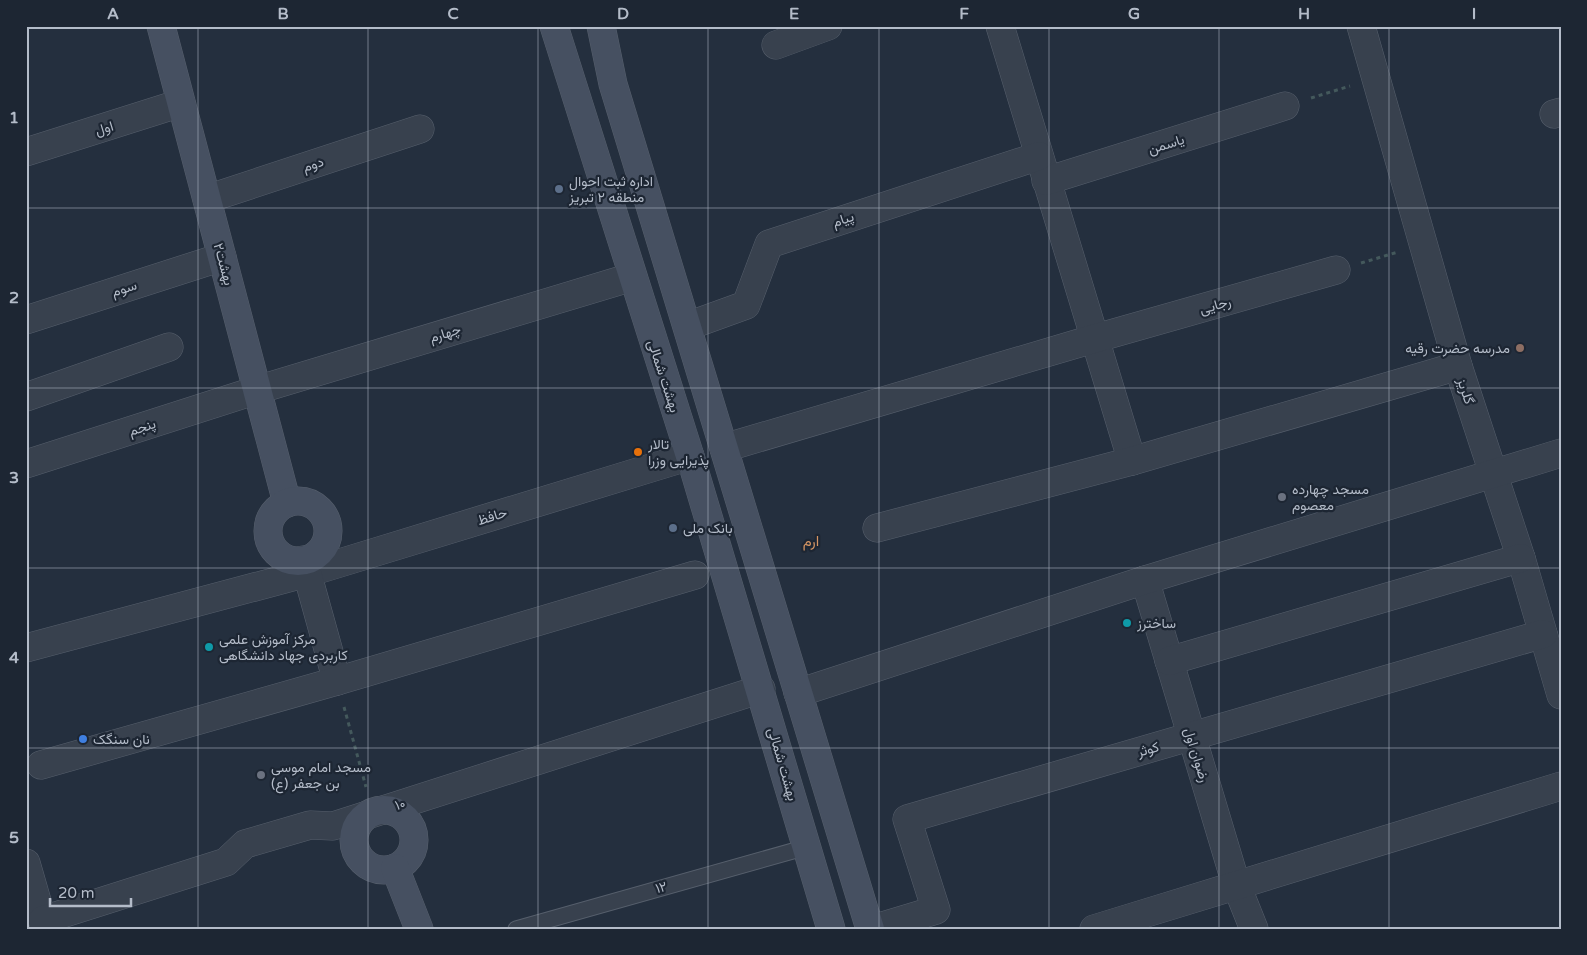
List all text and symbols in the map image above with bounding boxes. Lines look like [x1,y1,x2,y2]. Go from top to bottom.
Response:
text: A [107,4,119,24]
text: B [277,4,289,24]
text: C [447,4,459,24]
text: D [617,4,629,24]
text: E [789,4,799,24]
text: F [959,4,969,24]
text: G [1128,4,1140,24]
text: H [1298,4,1310,24]
text: I [1472,4,1476,24]
text: 1 [9,108,19,128]
street label: اول [93,118,116,140]
street label: یاسمن [1146,131,1186,158]
street label: دوم [300,153,326,176]
place label: اداره ثبت احوال منطقه ۲ تبریز [568,173,653,206]
marker: اداره ثبت احوال منطقه ۲ تبریز [553,183,565,195]
street label: پیام [830,208,857,232]
street label: بهشت۲ [210,241,237,287]
street label: سوم [109,276,139,301]
text: 2 [9,288,19,308]
street label: رجایی [1197,293,1233,318]
street label: چهارم [427,321,463,347]
street label: بهشت شمالی [644,338,683,415]
place label: مدرسه حضرت رقیه [1405,340,1510,357]
marker: مدرسه حضرت رقیه [1514,342,1526,354]
street label: گلریز [1453,375,1478,406]
street label: پنجم [126,415,158,441]
place label: تالار پذیرایی وزرا [647,436,709,470]
marker: تالار پذیرایی وزرا [632,446,644,458]
text: 3 [9,468,19,488]
place label: مسجد چهارده معصوم [1292,481,1369,514]
marker: مسجد چهارده معصوم [1276,491,1288,503]
street label: حافظ [475,504,509,529]
place label: بانک ملی [683,520,733,537]
marker: بانک ملی [667,522,679,534]
district label: ارم [803,532,819,551]
place label: ساخترز [1136,615,1176,632]
marker: ساخترز [1121,617,1133,629]
place label: مرکز آموزش علمی کاربردی جهاد دانشگاهی [219,631,348,664]
marker: مرکز آموزش علمی کاربردی جهاد دانشگاهی [203,641,215,653]
text: 4 [9,648,19,668]
street label: بهشت شمالی [764,726,801,803]
street label: رضوان اول [1179,726,1213,785]
place label: نان سنگک [93,731,150,748]
marker: نان سنگک [77,733,89,745]
street label: کوثر [1134,738,1161,761]
place label: مسجد امام موسی بن جعفر (ع) [271,759,371,794]
marker: مسجد امام موسی بن جعفر (ع) [255,769,267,781]
street label: ۱۰ [393,795,408,814]
text: 5 [9,828,19,848]
scale bar [50,875,131,907]
street label: ۱۲ [653,878,669,897]
text: 20 m [58,884,95,902]

